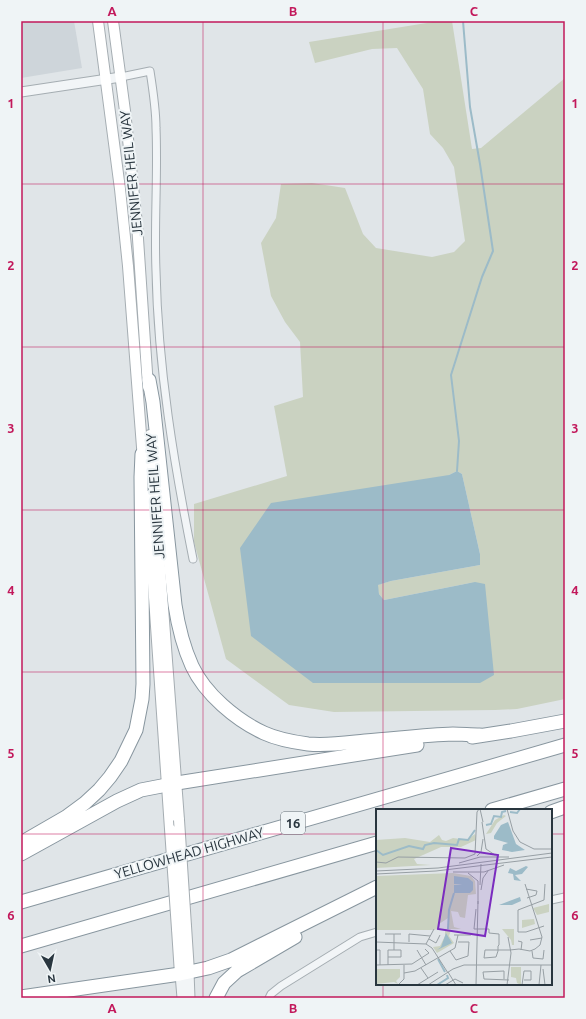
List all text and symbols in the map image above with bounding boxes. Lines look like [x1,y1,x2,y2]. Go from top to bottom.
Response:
text: A [107,4,117,18]
text: B [289,4,298,18]
text: C [470,4,479,18]
text: 1 [7,96,15,110]
text: 1 [571,96,579,110]
street label: JENNIFER HEIL WAY [116,110,146,236]
text: 2 [7,258,15,272]
text: 2 [571,258,579,272]
text: 3 [7,421,15,435]
text: 3 [571,421,579,435]
street label: JENNIFER HEIL WAY [143,433,167,559]
text: 4 [7,583,15,597]
text: 4 [571,583,579,597]
text: 5 [7,746,15,760]
text: 5 [571,746,579,760]
inset map [376,809,552,985]
road number: 16 [281,812,305,834]
street label: YELLOWHEAD HIGHWAY [112,824,266,882]
text: 6 [7,908,15,922]
text: 6 [571,908,579,922]
north arrow [30,949,70,989]
text: N [47,972,57,985]
text: A [107,1001,117,1015]
text: B [289,1001,298,1015]
text: C [470,1001,479,1015]

